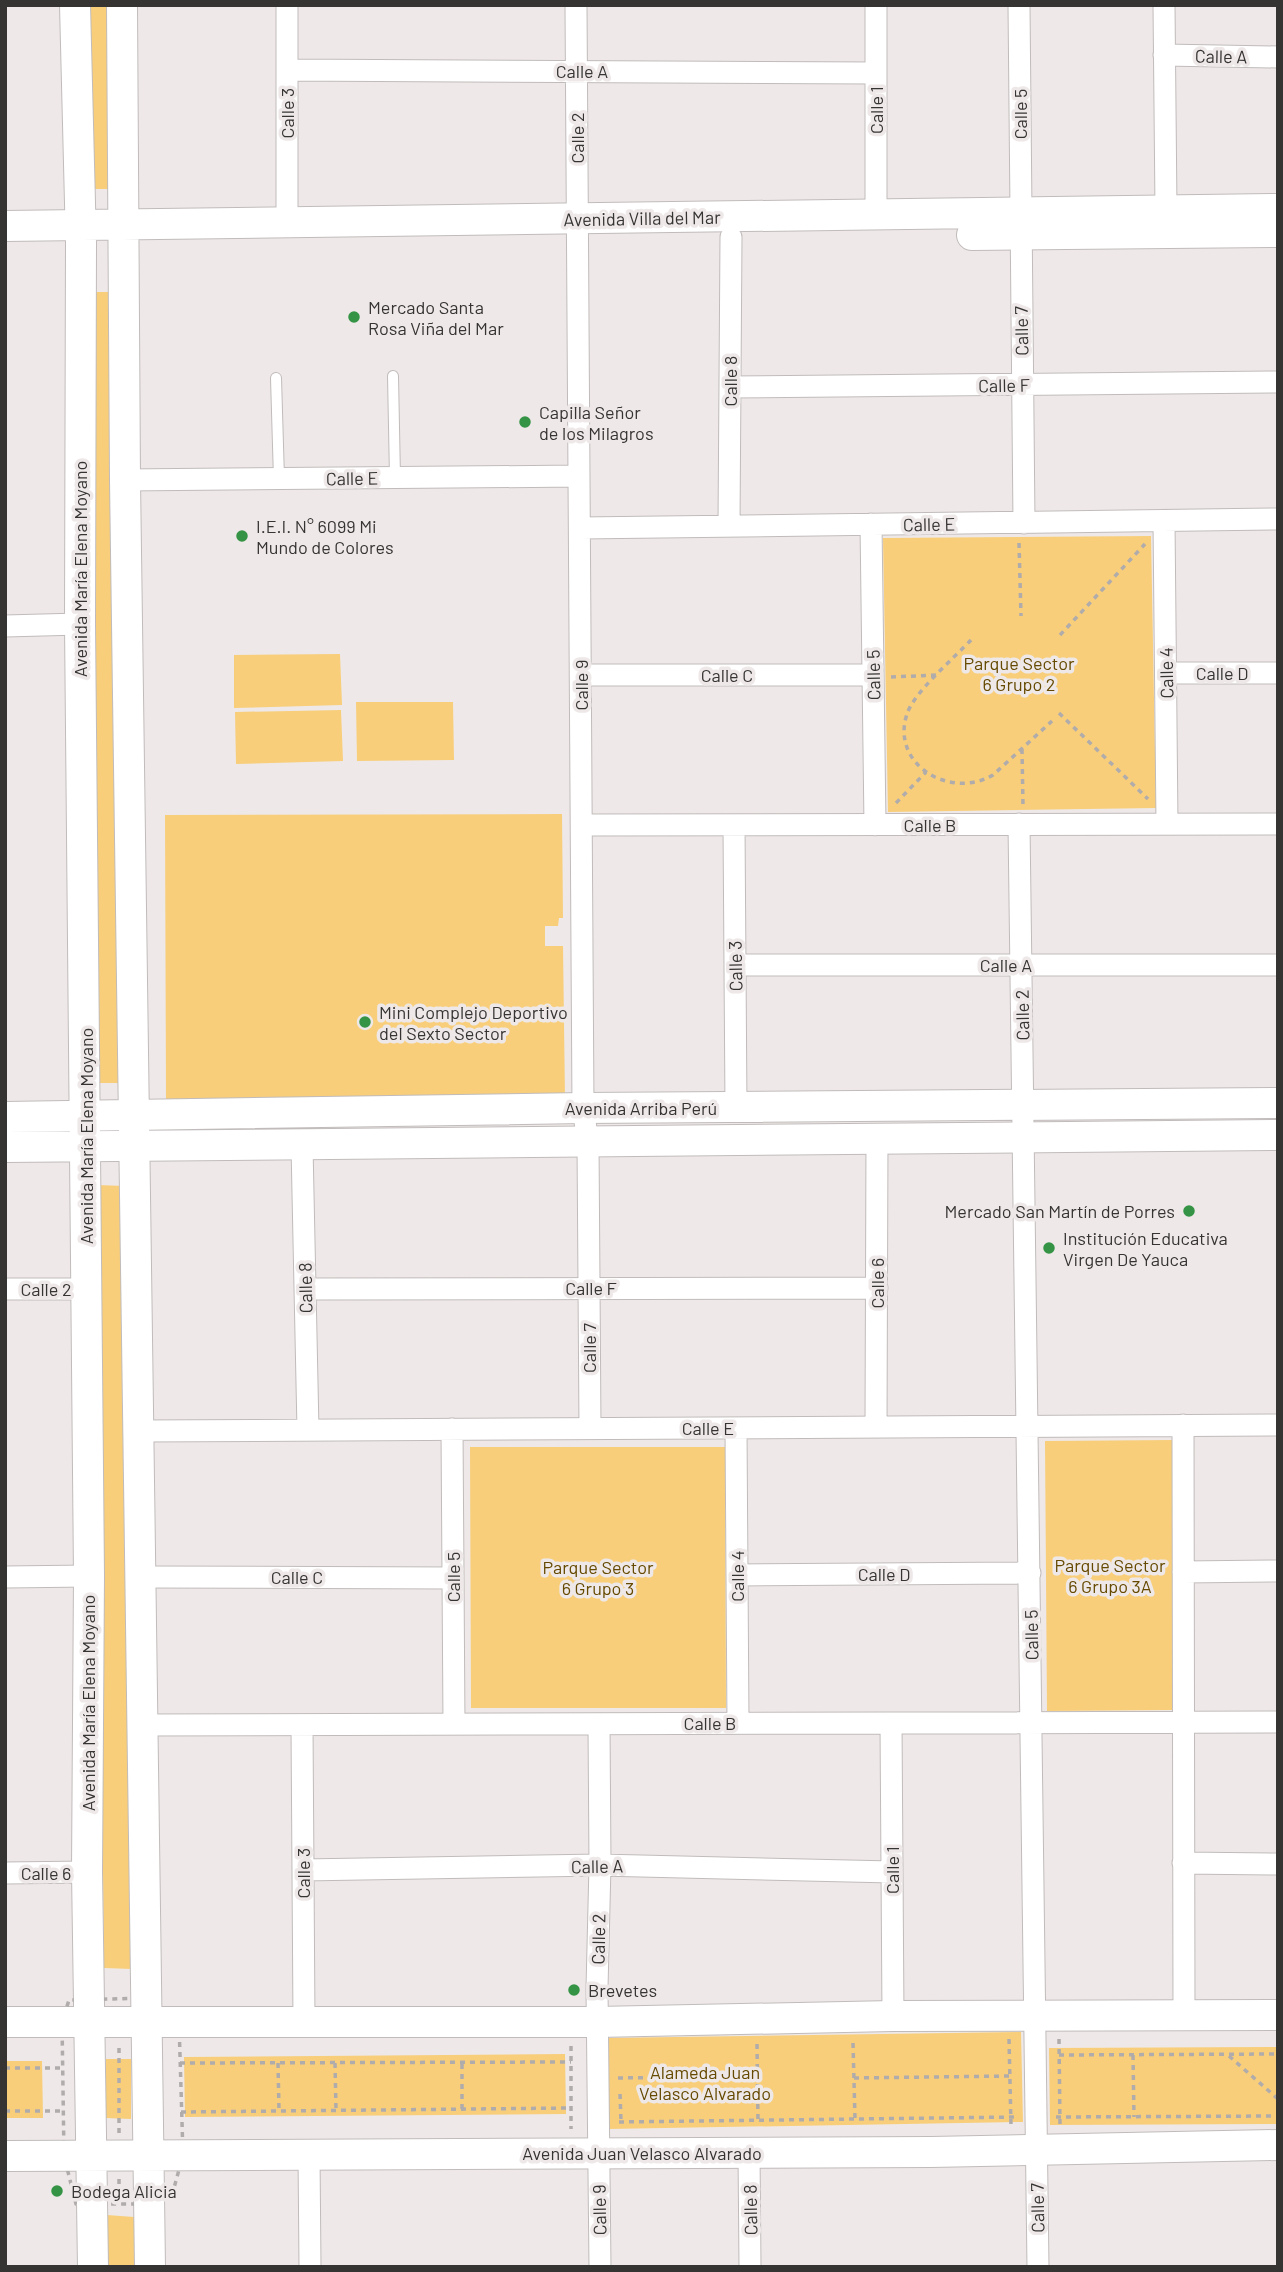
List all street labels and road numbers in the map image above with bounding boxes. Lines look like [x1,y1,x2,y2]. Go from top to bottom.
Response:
street label: Calle A [1195,45,1247,67]
street label: Calle A [556,60,608,82]
street label: Calle 1 [865,86,887,134]
street label: Calle 3 [276,88,298,138]
street label: Calle 5 [1009,89,1031,139]
street label: Calle 2 [566,112,588,164]
street label: Avenida Villa del Mar [563,206,721,230]
street label: Calle 7 [1010,305,1032,356]
street label: Calle 8 [719,356,741,406]
street label: Calle F [978,374,1030,396]
street label: Avenida María Elena Moyano [69,461,91,677]
street label: Calle E [326,467,378,489]
street label: Calle E [903,513,955,535]
street label: Calle 4 [1155,647,1177,699]
street label: Calle 5 [862,649,884,701]
street label: Calle 9 [570,660,592,710]
street label: Calle D [1196,662,1248,684]
street label: Calle C [701,664,753,686]
street label: Calle B [904,814,956,836]
street label: Calle 3 [724,940,746,992]
street label: Calle A [980,954,1032,976]
street label: Calle 2 [1011,989,1033,1041]
street label: Avenida María Elena Moyano [75,1028,97,1244]
street label: Avenida Arriba Perú [565,1097,717,1119]
street label: Calle 6 [866,1258,888,1308]
street label: Calle 8 [294,1262,316,1314]
street label: Calle F [565,1277,617,1299]
street label: Calle 2 [20,1278,72,1300]
street label: Calle 7 [578,1323,600,1373]
street label: Calle E [682,1417,734,1439]
street label: Calle 4 [726,1550,748,1602]
street label: Calle 5 [442,1552,464,1602]
street label: Calle D [858,1563,910,1585]
street label: Calle C [271,1566,323,1588]
street label: Avenida María Elena Moyano [77,1595,99,1811]
street label: Calle 5 [1020,1609,1042,1661]
street label: Calle B [684,1712,736,1734]
street label: Calle 1 [881,1846,903,1894]
street label: Calle 3 [292,1848,314,1898]
street label: Calle A [571,1855,623,1877]
street label: Calle 6 [21,1862,71,1884]
street label: Calle 2 [587,1913,609,1965]
street label: Avenida Juan Velasco Alvarado [522,2142,762,2164]
street label: Calle 7 [1026,2182,1048,2233]
street label: Calle 9 [588,2184,610,2236]
street label: Calle 8 [739,2184,761,2236]

